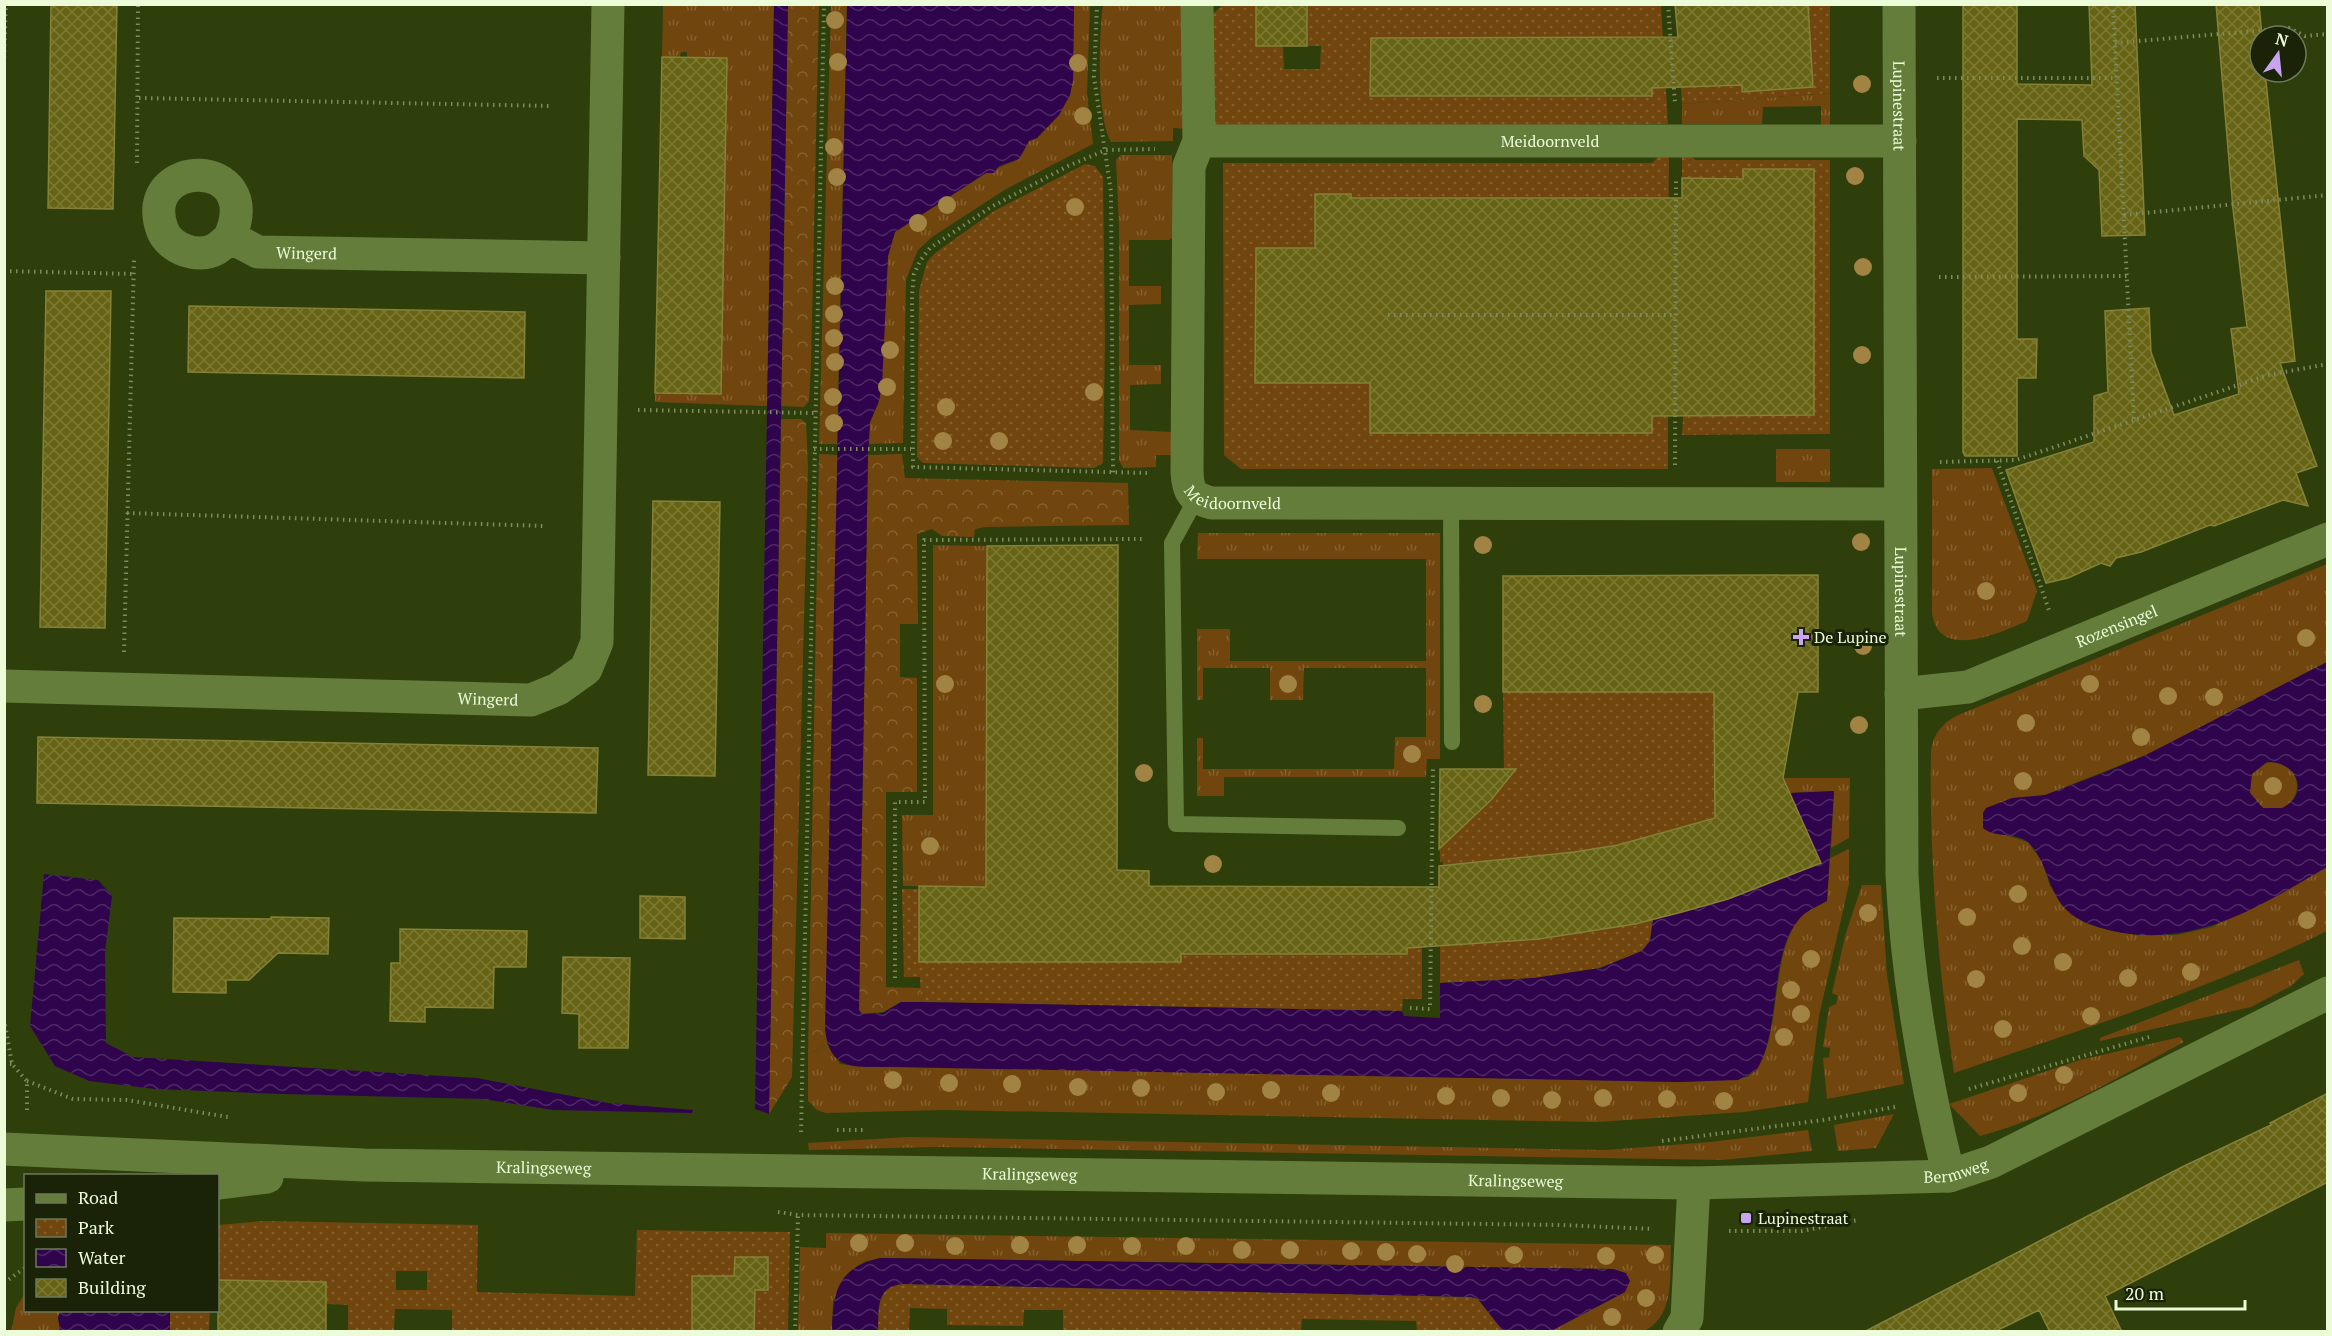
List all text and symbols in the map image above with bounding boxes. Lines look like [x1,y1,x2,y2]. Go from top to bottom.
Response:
north arrow [2248,24,2308,84]
text: N [2273,27,2291,52]
street label: Lupinestraat [1888,61,1911,151]
street label: Meidoornveld [1501,130,1599,152]
street label: Wingerd [276,241,337,264]
street label: Meidoornveld [1179,481,1281,514]
street label: Lupinestraat [1890,547,1912,637]
street label: Rozensingel [2072,599,2161,653]
place label: De Lupine [1814,626,1887,648]
marker: De Lupine [1792,628,1810,646]
street label: Wingerd [457,687,519,711]
street label: Bermweg [1923,1153,1991,1188]
street label: Kralingseweg [496,1156,592,1179]
street label: Kralingseweg [982,1162,1078,1186]
street label: Kralingseweg [1468,1169,1564,1192]
legend [24,1174,219,1312]
text: Road [78,1185,118,1209]
place label: Lupinestraat [1758,1207,1849,1229]
marker: Lupinestraat [1739,1211,1753,1225]
text: Park [78,1215,115,1239]
text: Water [78,1245,125,1269]
scale bar [2116,1273,2245,1311]
text: Building [78,1275,146,1299]
text: 20 m [2125,1281,2165,1305]

